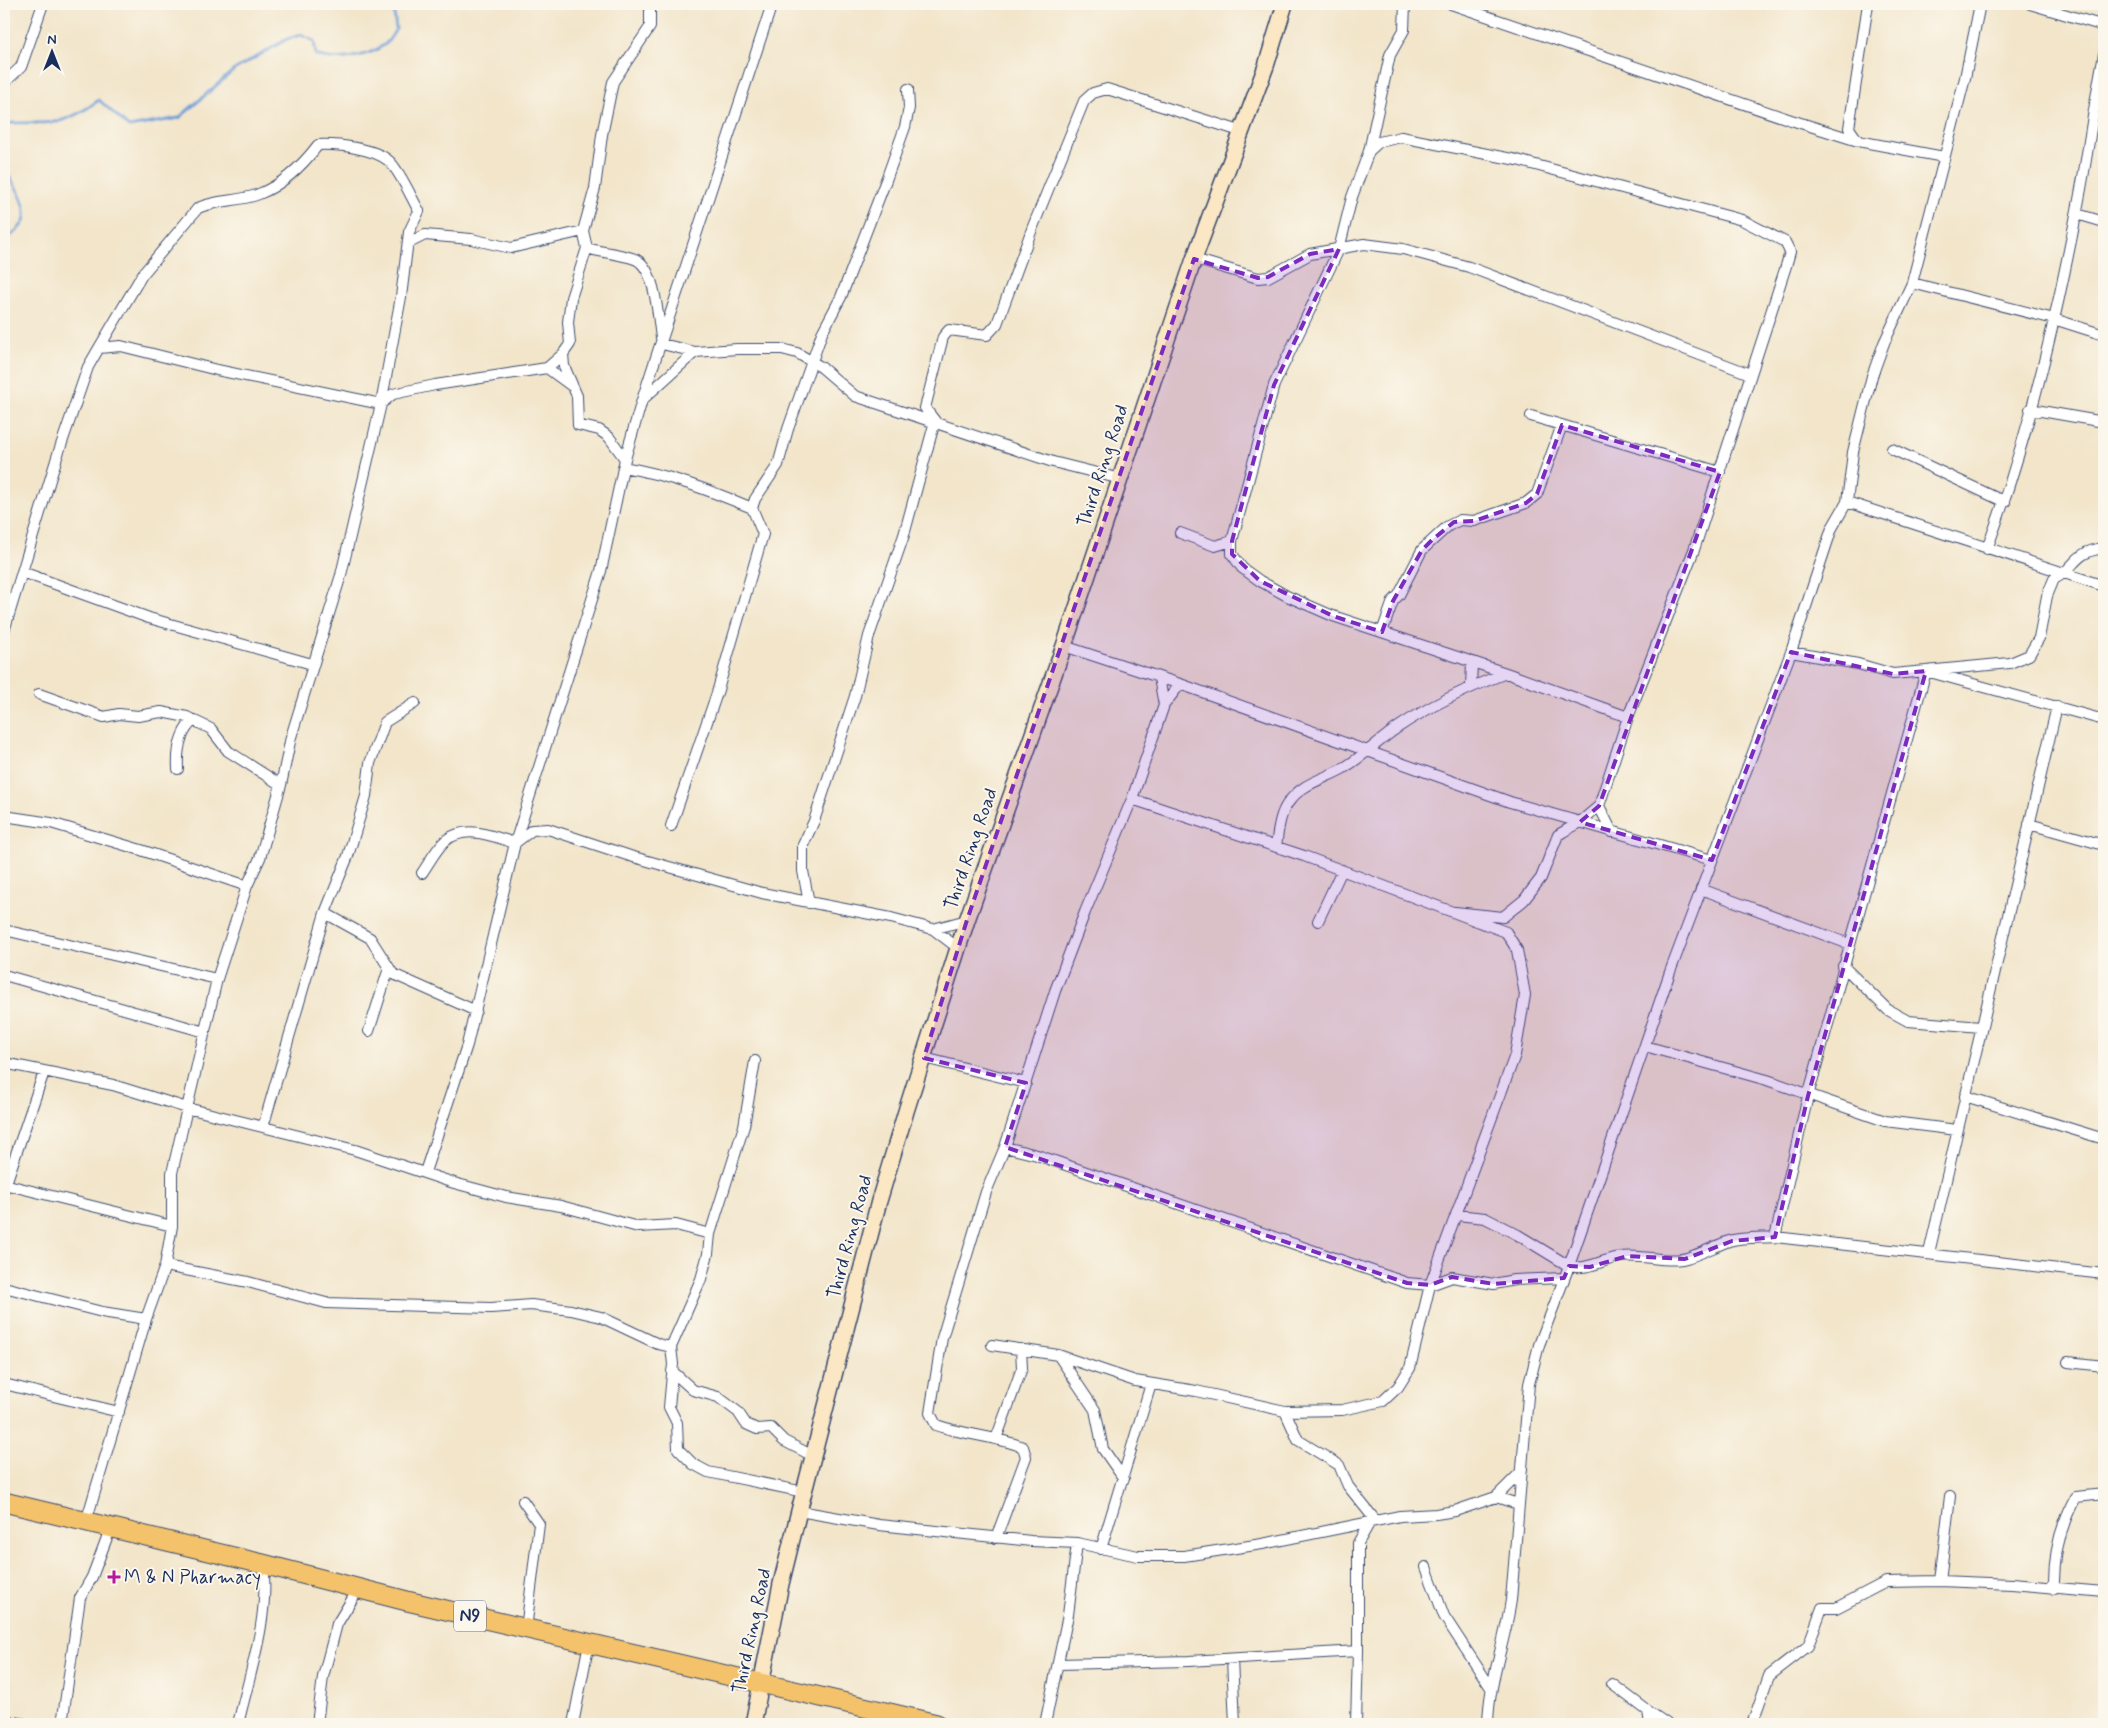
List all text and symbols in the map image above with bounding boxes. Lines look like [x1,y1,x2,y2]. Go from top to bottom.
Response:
north arrow [28,28,78,78]
text: N [47,31,57,49]
street label: Third Ring Road [1071,402,1136,531]
street label: Third Ring Road [938,785,1004,914]
street label: Third Ring Road [821,1172,880,1302]
place label: M & N Pharmacy [124,1565,261,1591]
street label: Third Ring Road [727,1566,778,1696]
marker: M & N Pharmacy [108,1571,120,1583]
road number: N9 [454,1600,486,1632]

